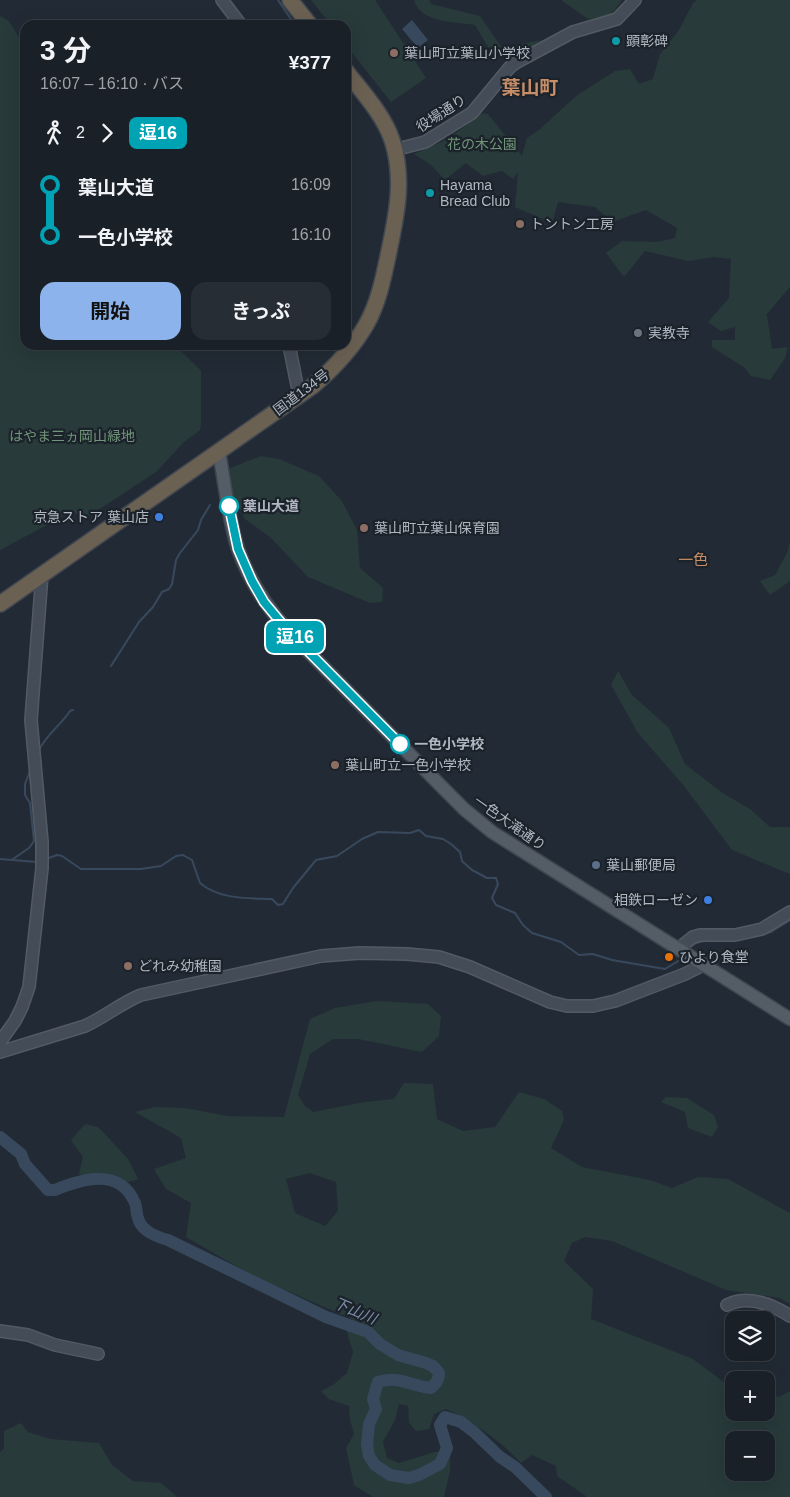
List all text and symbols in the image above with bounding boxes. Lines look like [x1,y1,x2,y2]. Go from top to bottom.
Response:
place label: 顕彰碑 [626,33,668,49]
text: 3 分 [40,35,91,66]
marker: 顕彰碑 [610,35,622,47]
place label: 葉山町立葉山小学校 [404,45,530,61]
marker: 葉山町立葉山小学校 [388,47,400,59]
text: ¥377 [289,52,331,73]
text: 16:07 – 16:10 · バス [40,75,184,92]
district label: 葉山町 [501,77,559,98]
street label: 役場通り [413,91,469,135]
icon: walk [40,119,68,147]
icon: forward [93,119,121,147]
text: 逗16 [139,123,177,143]
text: 2 [76,124,85,141]
park label: 花の木公園 [447,136,517,152]
text: 16:09 [291,176,331,193]
text: 葉山大道 [78,177,154,198]
place label: Hayama Bread Club [440,177,510,209]
marker: Hayama Bread Club [424,187,436,199]
place label: トントン工房 [530,216,614,232]
marker: トントン工房 [514,218,526,230]
text: 16:10 [291,226,331,243]
text: 一色小学校 [78,227,173,248]
button: 開始 [40,282,181,340]
button: きっぷ [191,282,331,340]
place label: 実教寺 [648,325,690,341]
marker: 実教寺 [632,327,644,339]
street label: 国道134号 [270,366,332,418]
park label: はやま三ヵ岡山緑地 [9,428,135,444]
marker: 葉山大道 [219,496,239,516]
place label: 葉山大道 [243,498,299,514]
place label: 京急ストア 葉山店 [33,509,149,525]
marker: 京急ストア 葉山店 [153,511,165,523]
place label: 葉山町立葉山保育園 [374,520,500,536]
marker: 葉山町立葉山保育園 [358,522,370,534]
district label: 一色 [678,551,708,568]
line badge: 逗16 [266,621,324,653]
text: 逗16 [276,627,314,647]
marker: 一色小学校 [390,734,410,754]
place label: 一色小学校 [414,736,484,752]
place label: 葉山町立一色小学校 [345,757,471,773]
marker: 葉山町立一色小学校 [329,759,341,771]
street label: 一色大滝通り [471,792,549,854]
place label: 葉山郵便局 [606,857,676,873]
marker: 葉山郵便局 [590,859,602,871]
place label: 相鉄ローゼン [614,892,698,908]
marker: 相鉄ローゼン [702,894,714,906]
place label: ひより食堂 [679,949,749,965]
marker: ひより食堂 [663,951,675,963]
place label: どれみ幼稚園 [138,958,222,974]
marker: どれみ幼稚園 [122,960,134,972]
water label: 下山川 [331,1294,381,1328]
map controls [725,1311,775,1481]
button: layers [725,1311,775,1361]
button: + [725,1371,775,1421]
button: − [725,1431,775,1481]

